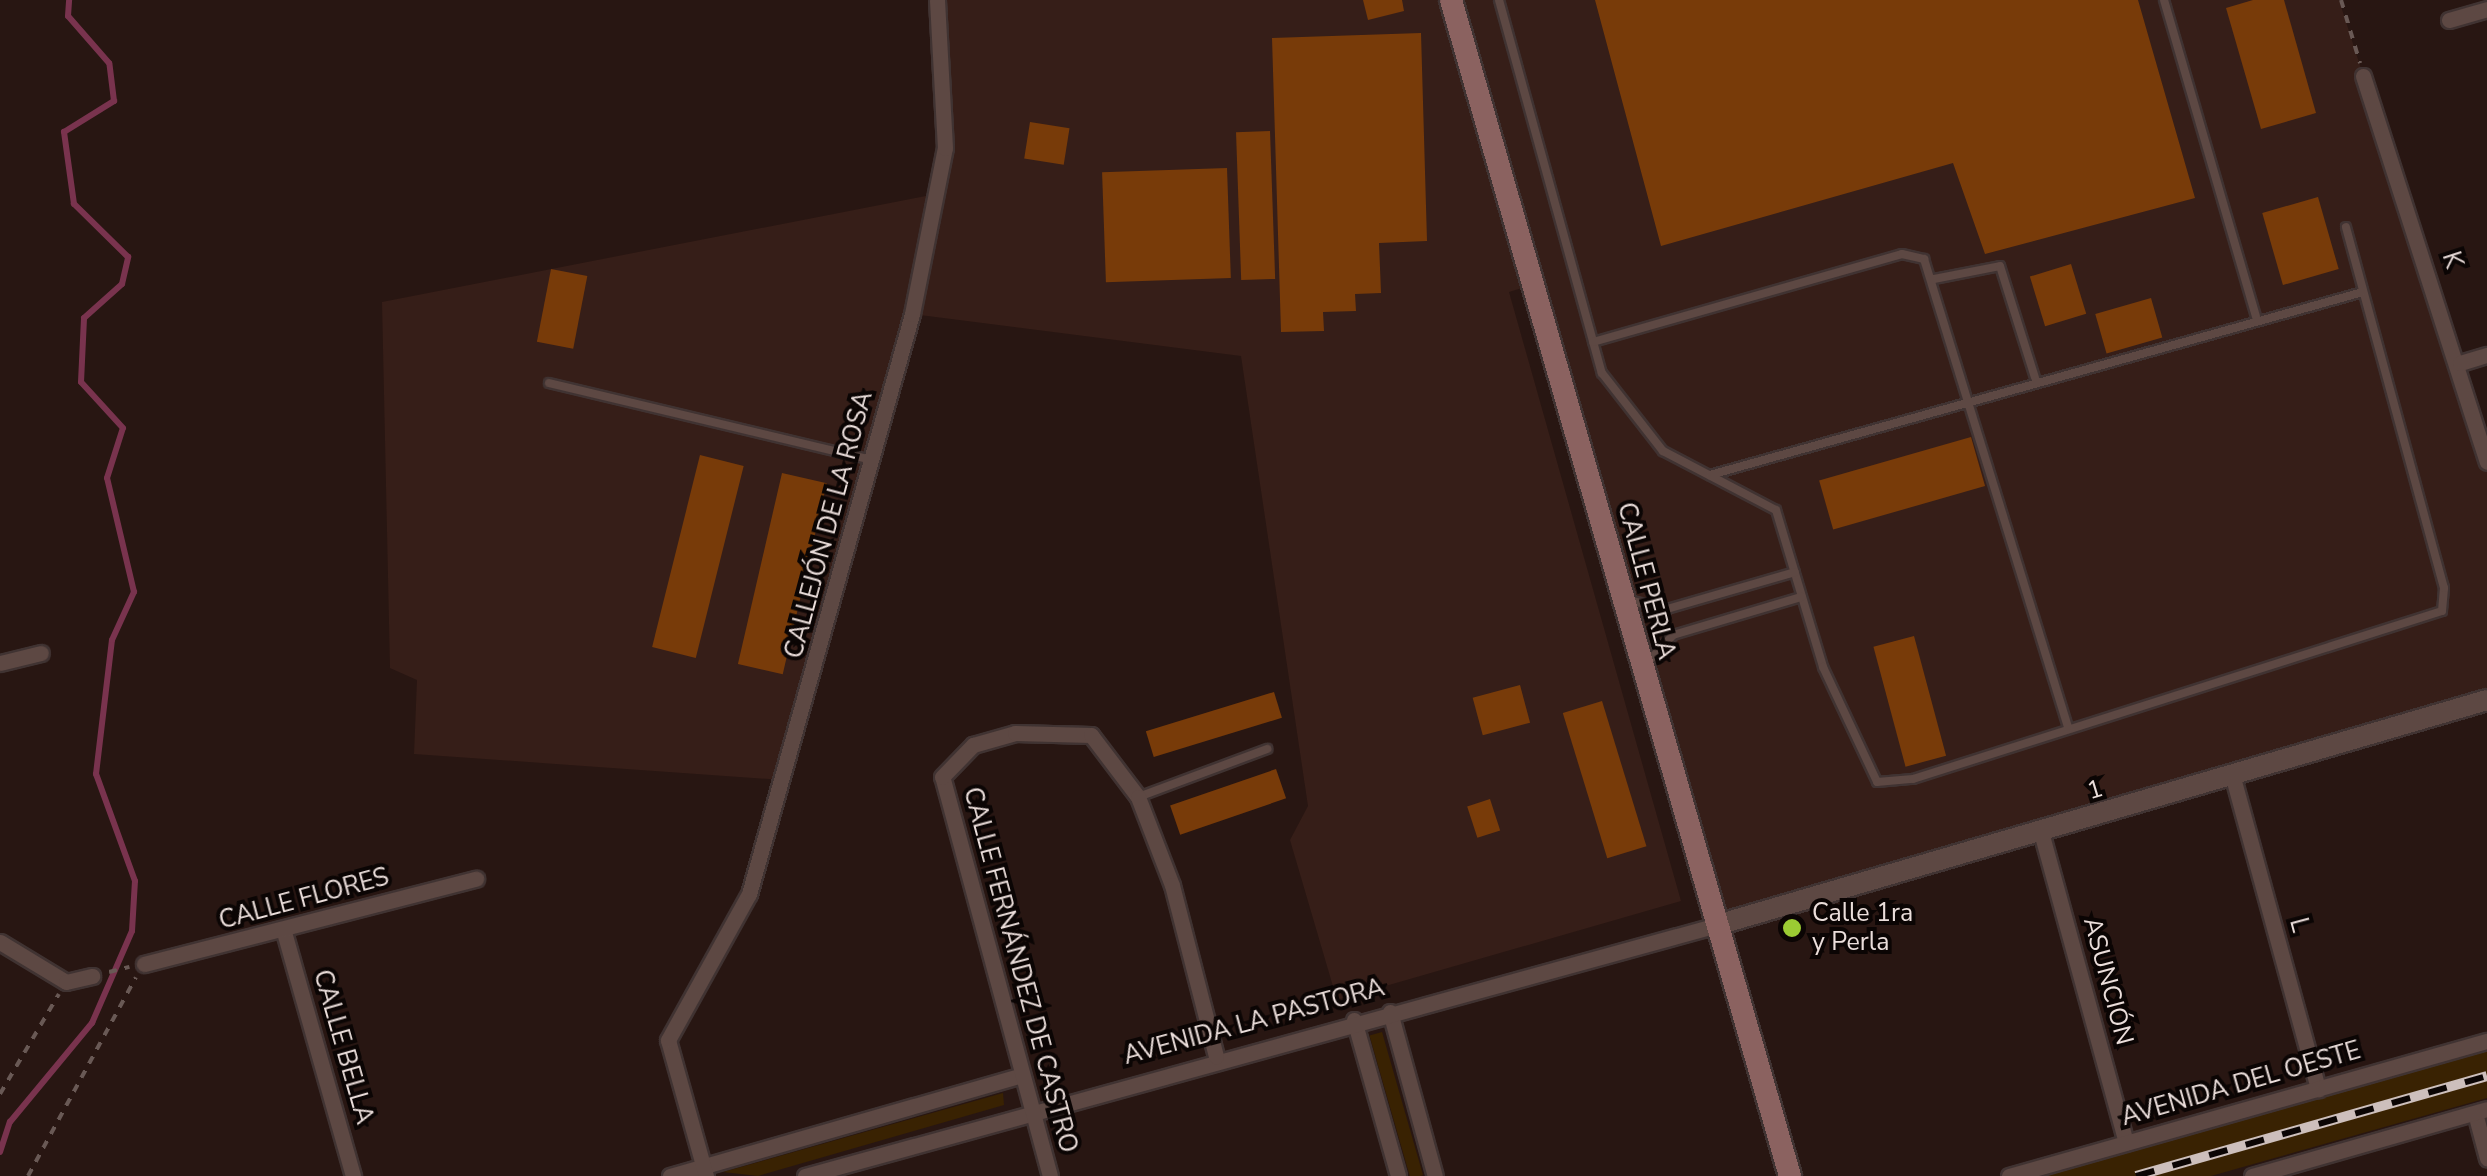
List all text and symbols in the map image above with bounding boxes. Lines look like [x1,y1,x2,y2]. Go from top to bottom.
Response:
street label: K [2435,248,2469,272]
street label: CALLEJÓN DE LA ROSA [779,388,879,662]
street label: CALLE PERLA [1611,499,1681,663]
street label: 1 [2083,773,2107,807]
street label: CALLE FERNÁNDEZ DE CASTRO [957,784,1083,1156]
street label: CALLE FLORES [216,862,392,936]
place label: Calle 1ra y Perla [1812,899,1913,958]
street label: ASUNCIÓN [2077,914,2139,1048]
street label: L [2283,915,2315,935]
marker: Calle 1ra y Perla [1781,917,1803,939]
street label: CALLE BELLA [307,966,379,1128]
street label: AVENIDA LA PASTORA [1120,973,1388,1071]
street label: AVENIDA DEL OESTE [2118,1035,2364,1133]

